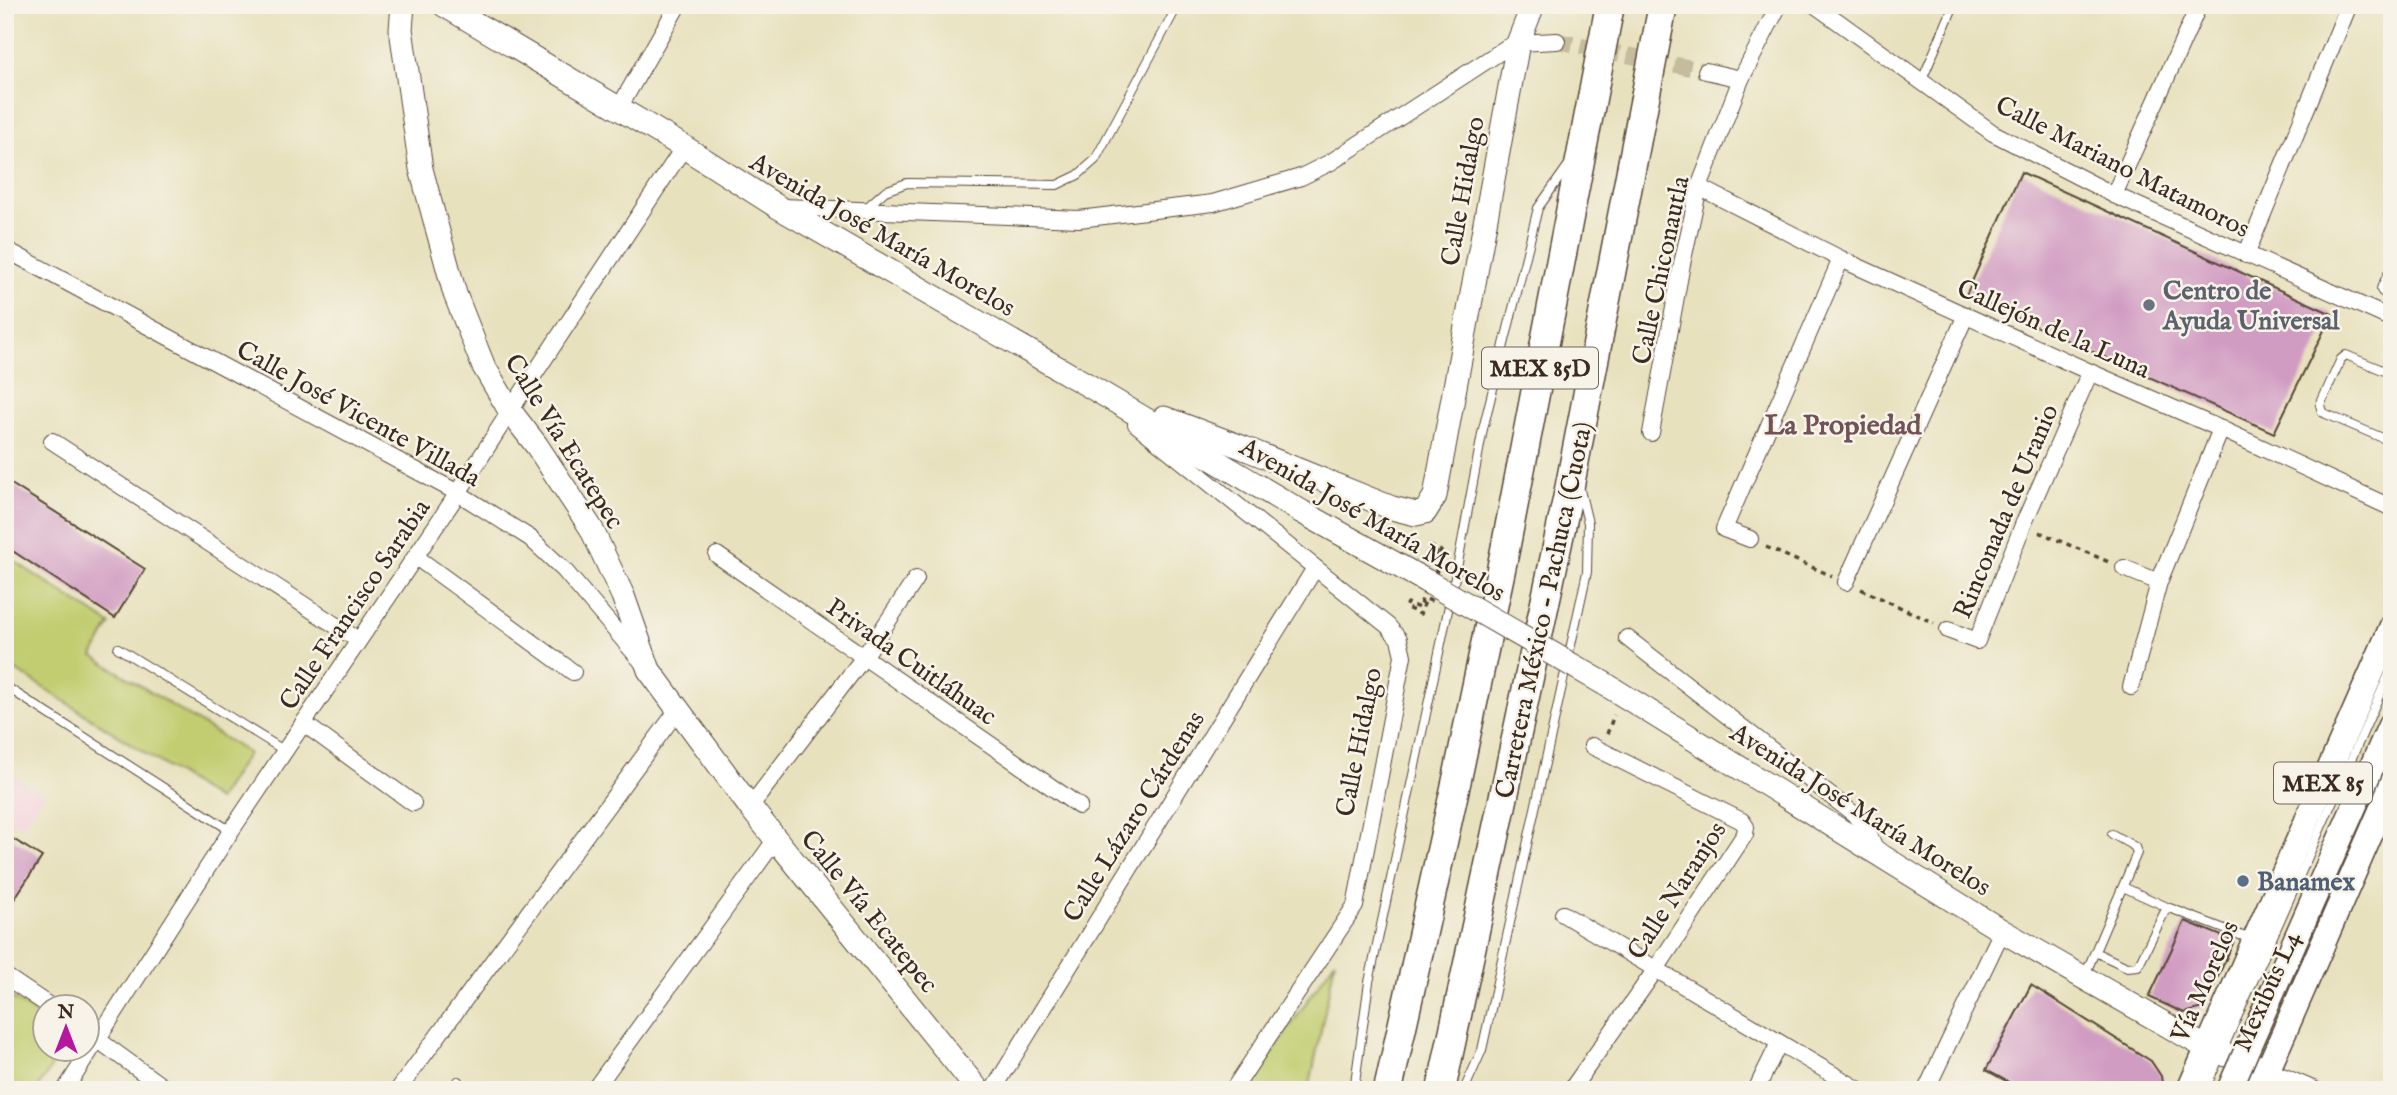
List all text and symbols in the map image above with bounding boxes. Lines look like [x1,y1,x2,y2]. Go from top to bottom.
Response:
street label: Calle Mariano Matamoros [1990,89,2255,246]
street label: Calle Hidalgo [1434,114,1493,268]
street label: Avenida José María Morelos [743,145,1021,325]
street label: Calle Chiconautla [1625,172,1698,368]
street label: Callejón de la Luna [1952,272,2156,387]
place label: Centro de Ayuda Universal [2162,275,2340,338]
marker: Centro de Ayuda Universal [2141,297,2157,313]
street label: Calle José Vicente Villada [230,333,487,496]
street label: Calle Vía Ecatepec [497,348,631,535]
road number: MEX 85D [1482,348,1598,388]
street label: Rinconada de Uranio [1946,399,2066,624]
district label: La Propiedad [1765,409,1923,444]
street label: Carretera México - Pachuca (Cuota) [1488,419,1601,802]
street label: Avenida José María Morelos [1233,430,1511,610]
street label: Calle Francisco Sarabia [272,492,439,717]
street label: Privada Cuitláhuac [820,591,1003,733]
street label: Calle Hidalgo [1329,665,1390,820]
street label: Calle Lázaro Cárdenas [1056,705,1213,929]
street label: Avenida José María Morelos [1723,716,1997,904]
road number: MEX 85 [2274,762,2372,804]
street label: Calle Naranjos [1620,815,1734,966]
street label: Calle Vía Ecatepec [793,824,945,1000]
place label: Banamex [2257,866,2355,899]
marker: Banamex [2235,873,2251,889]
street label: Vía Morelos [2163,916,2247,1049]
street label: Mexibús L4 [2226,926,2309,1057]
north arrow [32,993,102,1064]
text: N [57,1001,75,1025]

